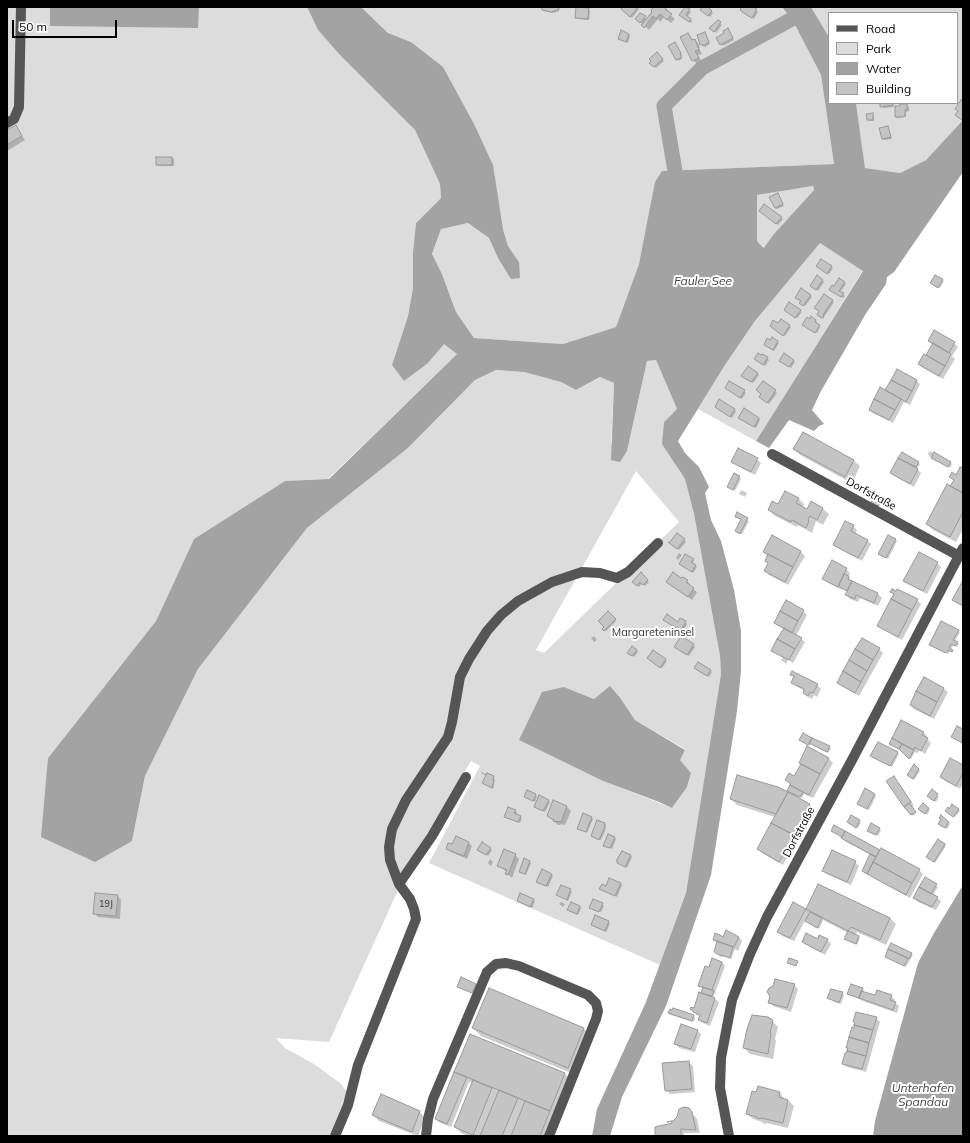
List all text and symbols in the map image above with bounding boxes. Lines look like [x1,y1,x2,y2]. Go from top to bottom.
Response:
scale bar [14,12,119,38]
legend [828,12,958,104]
text: 50 m [19,19,47,34]
text: Road [866,21,895,36]
text: Park [866,41,891,56]
text: Water [866,61,901,76]
text: Building [866,81,911,96]
water label: Fauler See [674,274,732,288]
street label: Dorfstraße [844,475,898,513]
park label: Margareteninsel [612,626,694,640]
street label: Dorfstraße [780,805,818,859]
house number: 19J [99,899,113,909]
water label: Unterhafen Spandau [892,1081,954,1109]

